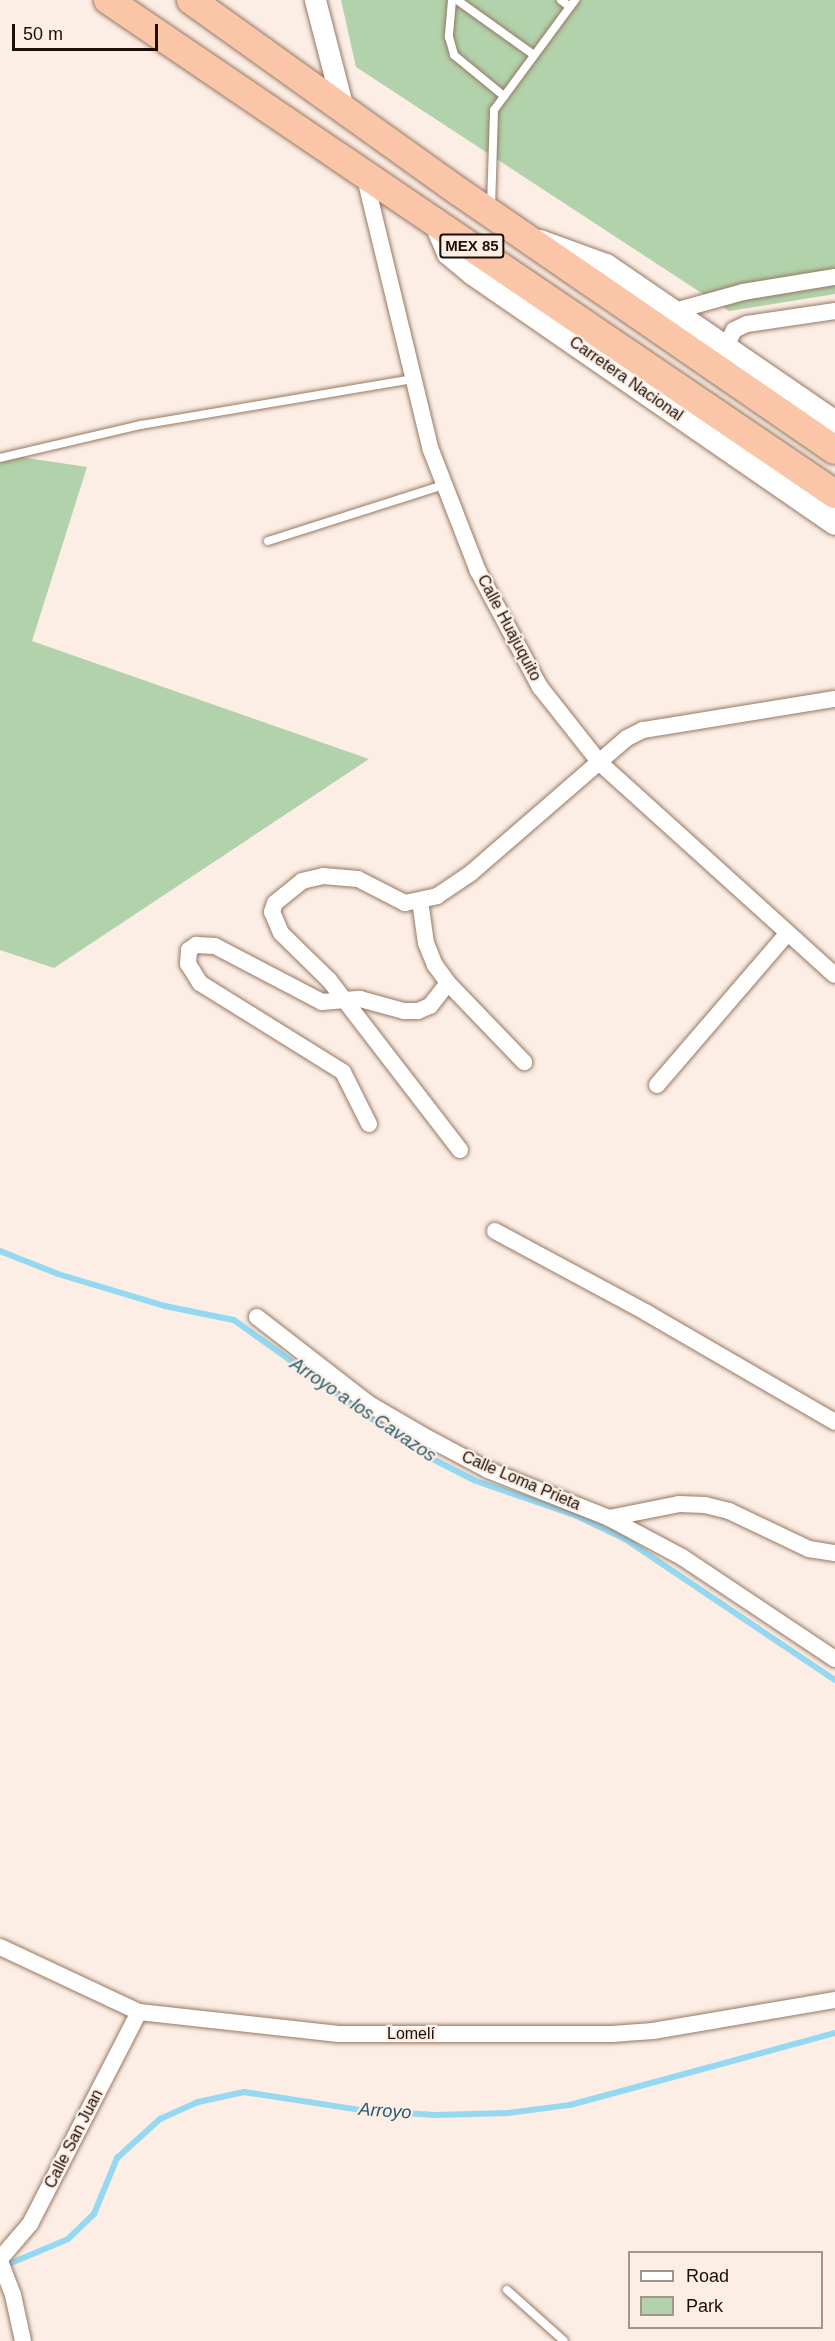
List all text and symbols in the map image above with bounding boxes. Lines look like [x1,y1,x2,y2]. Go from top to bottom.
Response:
scale bar [15,12,160,50]
text: 50 m [23,24,63,44]
road number: MEX 85 [439,234,505,258]
street label: Carretera Nacional [565,333,687,425]
street label: Calle Huajuquito [473,572,545,684]
water label: Arroyo a los Cavazos [286,1353,440,1467]
street label: Calle Loma Prieta [459,1447,583,1515]
street label: Lomelí [387,2024,435,2044]
street label: Calle San Juan [41,2086,107,2192]
water label: Arroyo [358,2098,412,2124]
legend [628,2251,823,2329]
text: Road [686,2266,729,2286]
text: Park [686,2296,723,2316]

